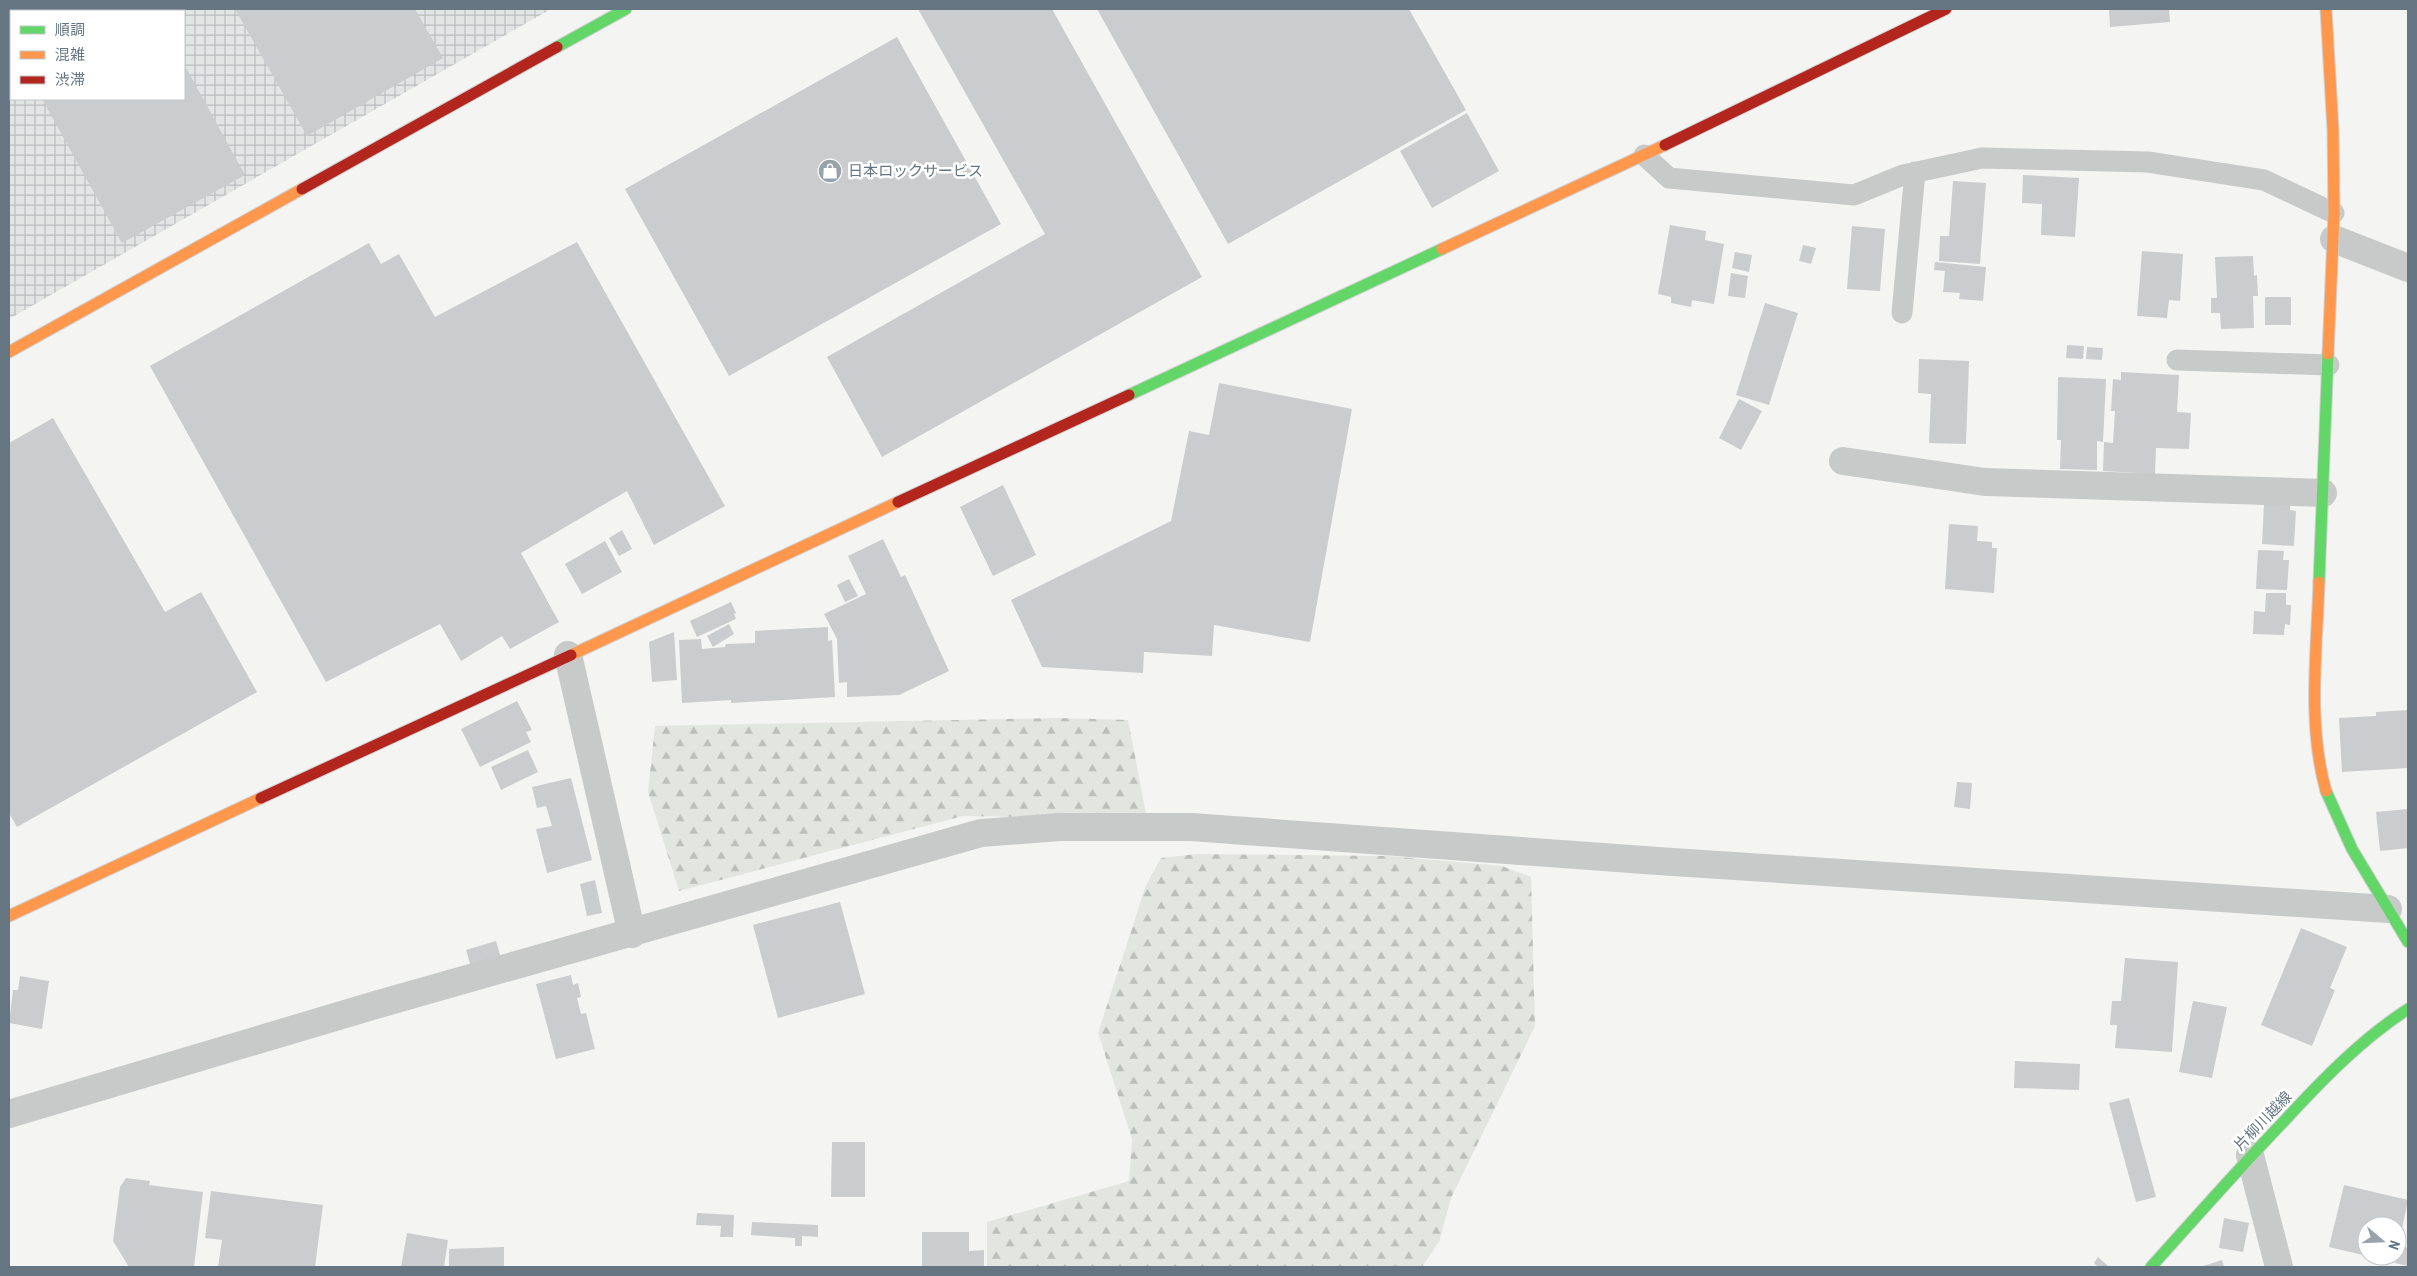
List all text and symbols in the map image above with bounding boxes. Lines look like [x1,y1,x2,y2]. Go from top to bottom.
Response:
legend [10,10,185,100]
text: 順調 [55,21,85,39]
text: 混雑 [55,46,85,64]
text: 渋滞 [55,71,85,89]
shop icon: 日本ロックサービス [817,158,843,184]
place label: 日本ロックサービス [848,162,983,180]
street label: 片柳川越線 [2230,1088,2296,1154]
north arrow [2357,1216,2407,1266]
text: N [2385,1239,2403,1252]

